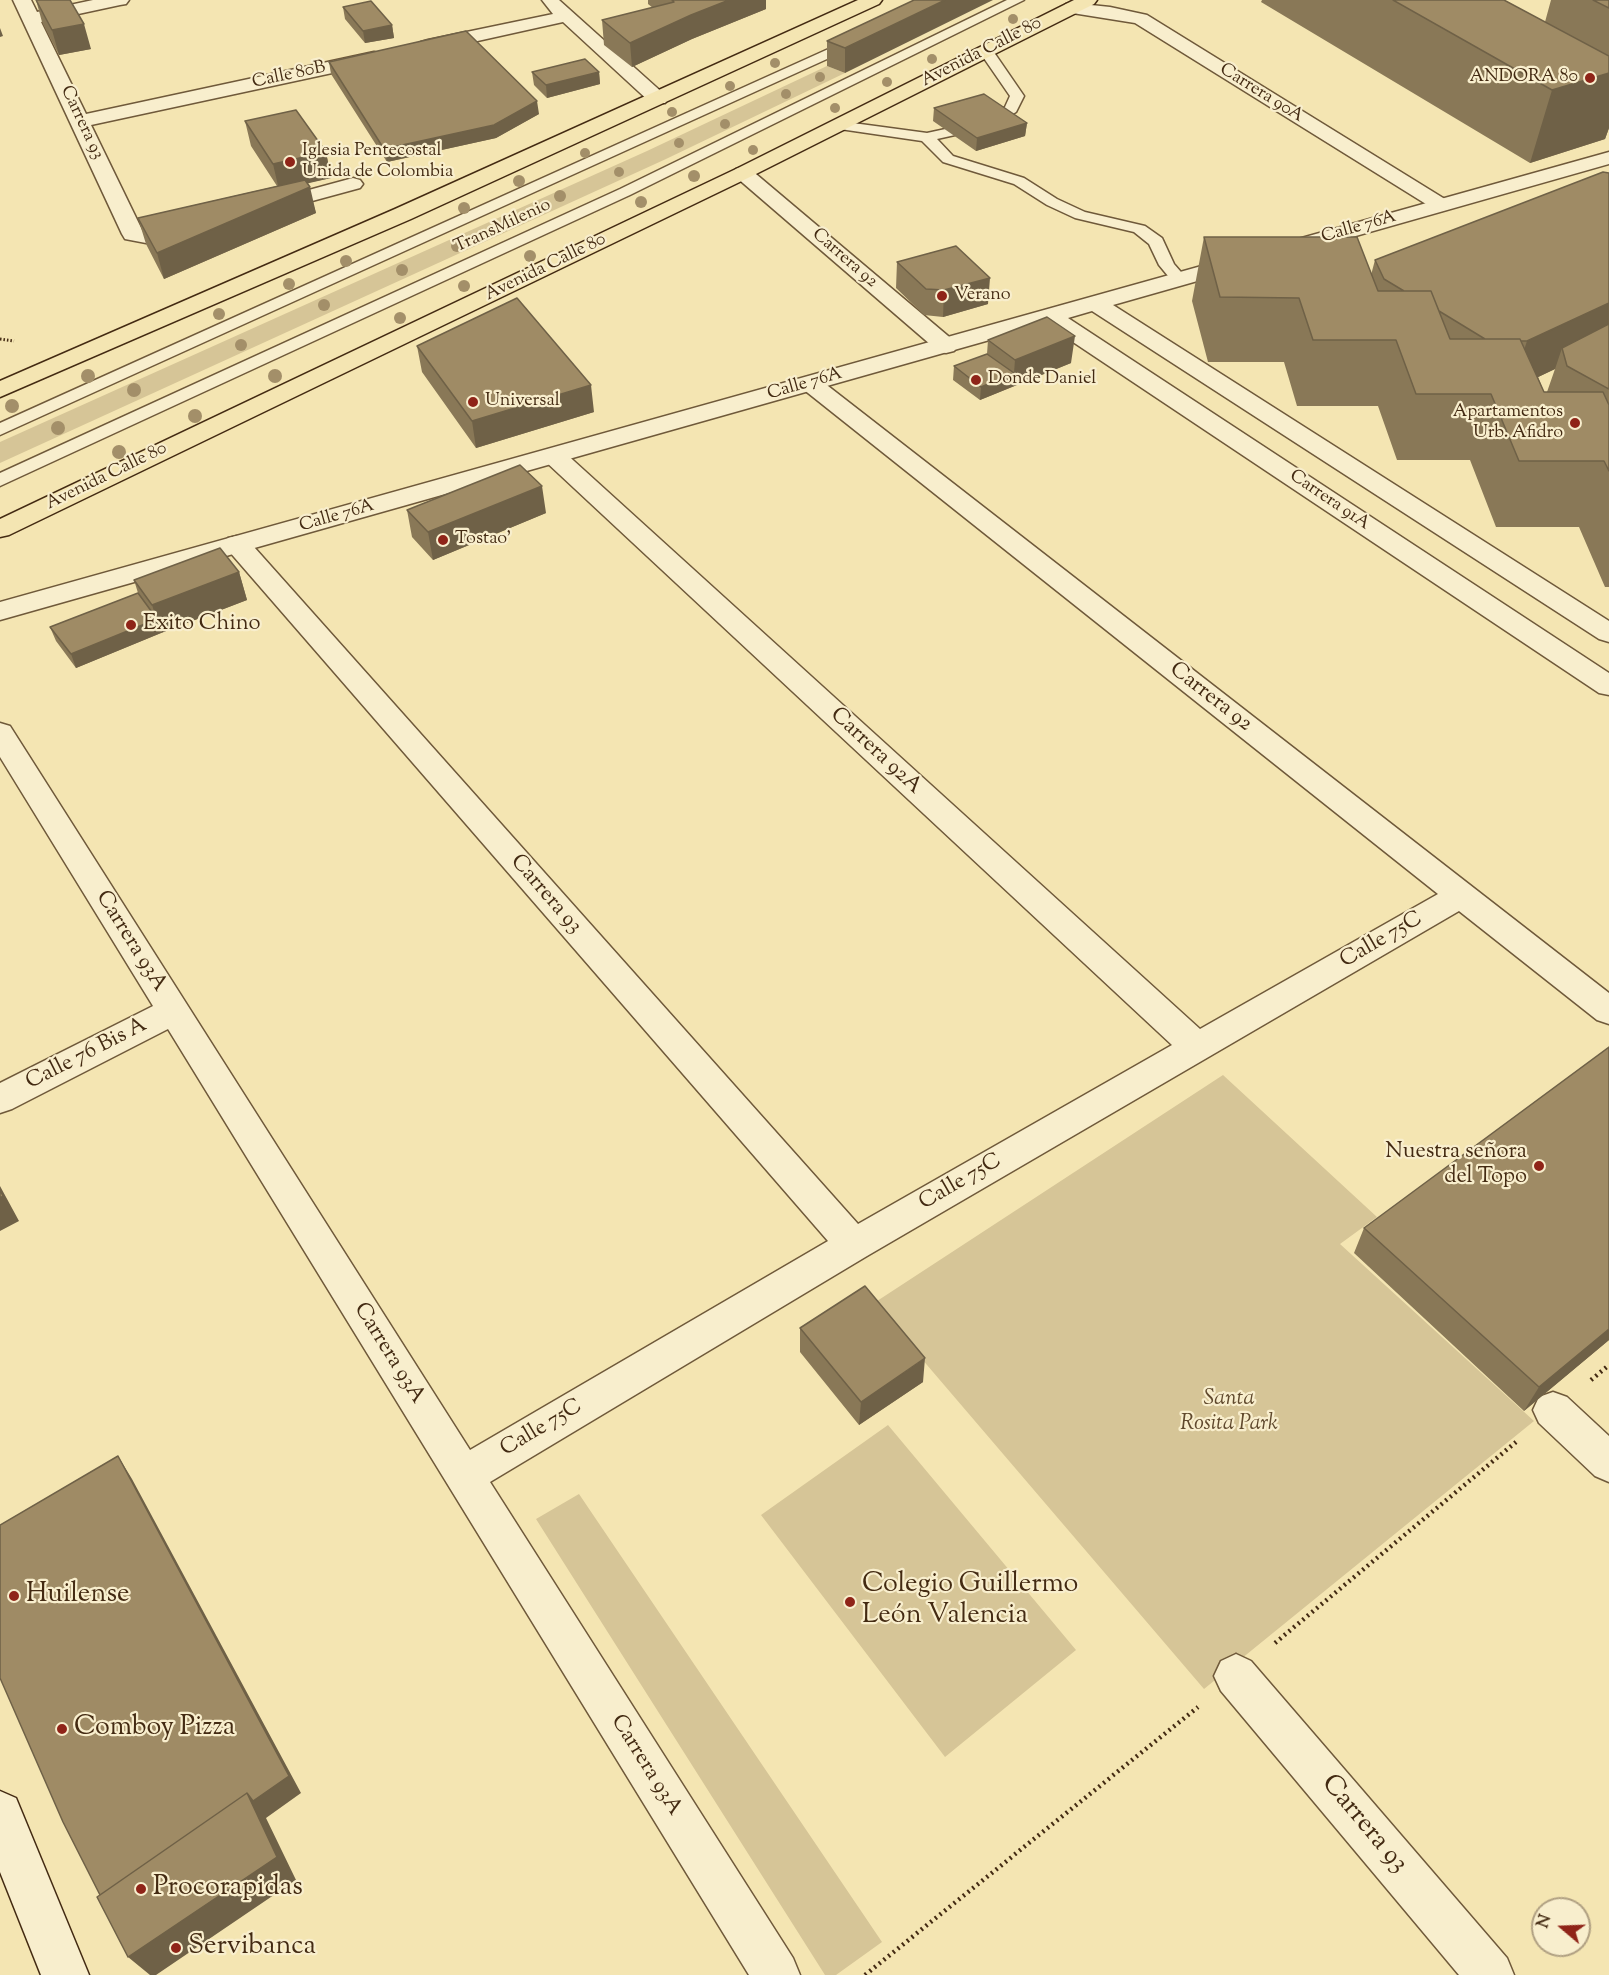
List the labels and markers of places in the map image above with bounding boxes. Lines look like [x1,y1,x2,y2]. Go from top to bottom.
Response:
place label: ANDORA 80 [1470,67,1578,89]
marker: ANDORA 80 [1583,71,1597,85]
place label: Iglesia Pentecostal Unida de Colombia [302,141,453,184]
marker: Iglesia Pentecostal Unida de Colombia [283,155,297,169]
place label: Verano [954,285,1011,307]
marker: Verano [935,289,949,303]
place label: Donde Daniel [988,369,1096,391]
marker: Donde Daniel [969,373,983,387]
place label: Universal [485,391,560,413]
marker: Universal [466,395,480,409]
place label: Apartamentos Urb. Afidro [1453,402,1563,444]
marker: Apartamentos Urb. Afidro [1568,416,1582,430]
place label: Tostao’ [455,529,511,551]
marker: Tostao’ [436,533,450,547]
place label: Exito Chino [143,612,260,638]
marker: Exito Chino [124,618,138,632]
place label: Nuestra señora del Topo [1385,1140,1527,1192]
marker: Nuestra señora del Topo [1532,1159,1546,1173]
place label: Colegio Guillermo León Valencia [862,1570,1078,1633]
place label: Huilense [26,1580,130,1612]
marker: Huilense [7,1589,21,1603]
marker: Colegio Guillermo León Valencia [843,1595,857,1609]
place label: Comboy Pizza [74,1713,235,1745]
marker: Comboy Pizza [55,1722,69,1736]
place label: Procorapidas [153,1873,303,1905]
marker: Procorapidas [134,1882,148,1896]
place label: Servibanca [188,1932,316,1964]
marker: Servibanca [169,1941,183,1955]

